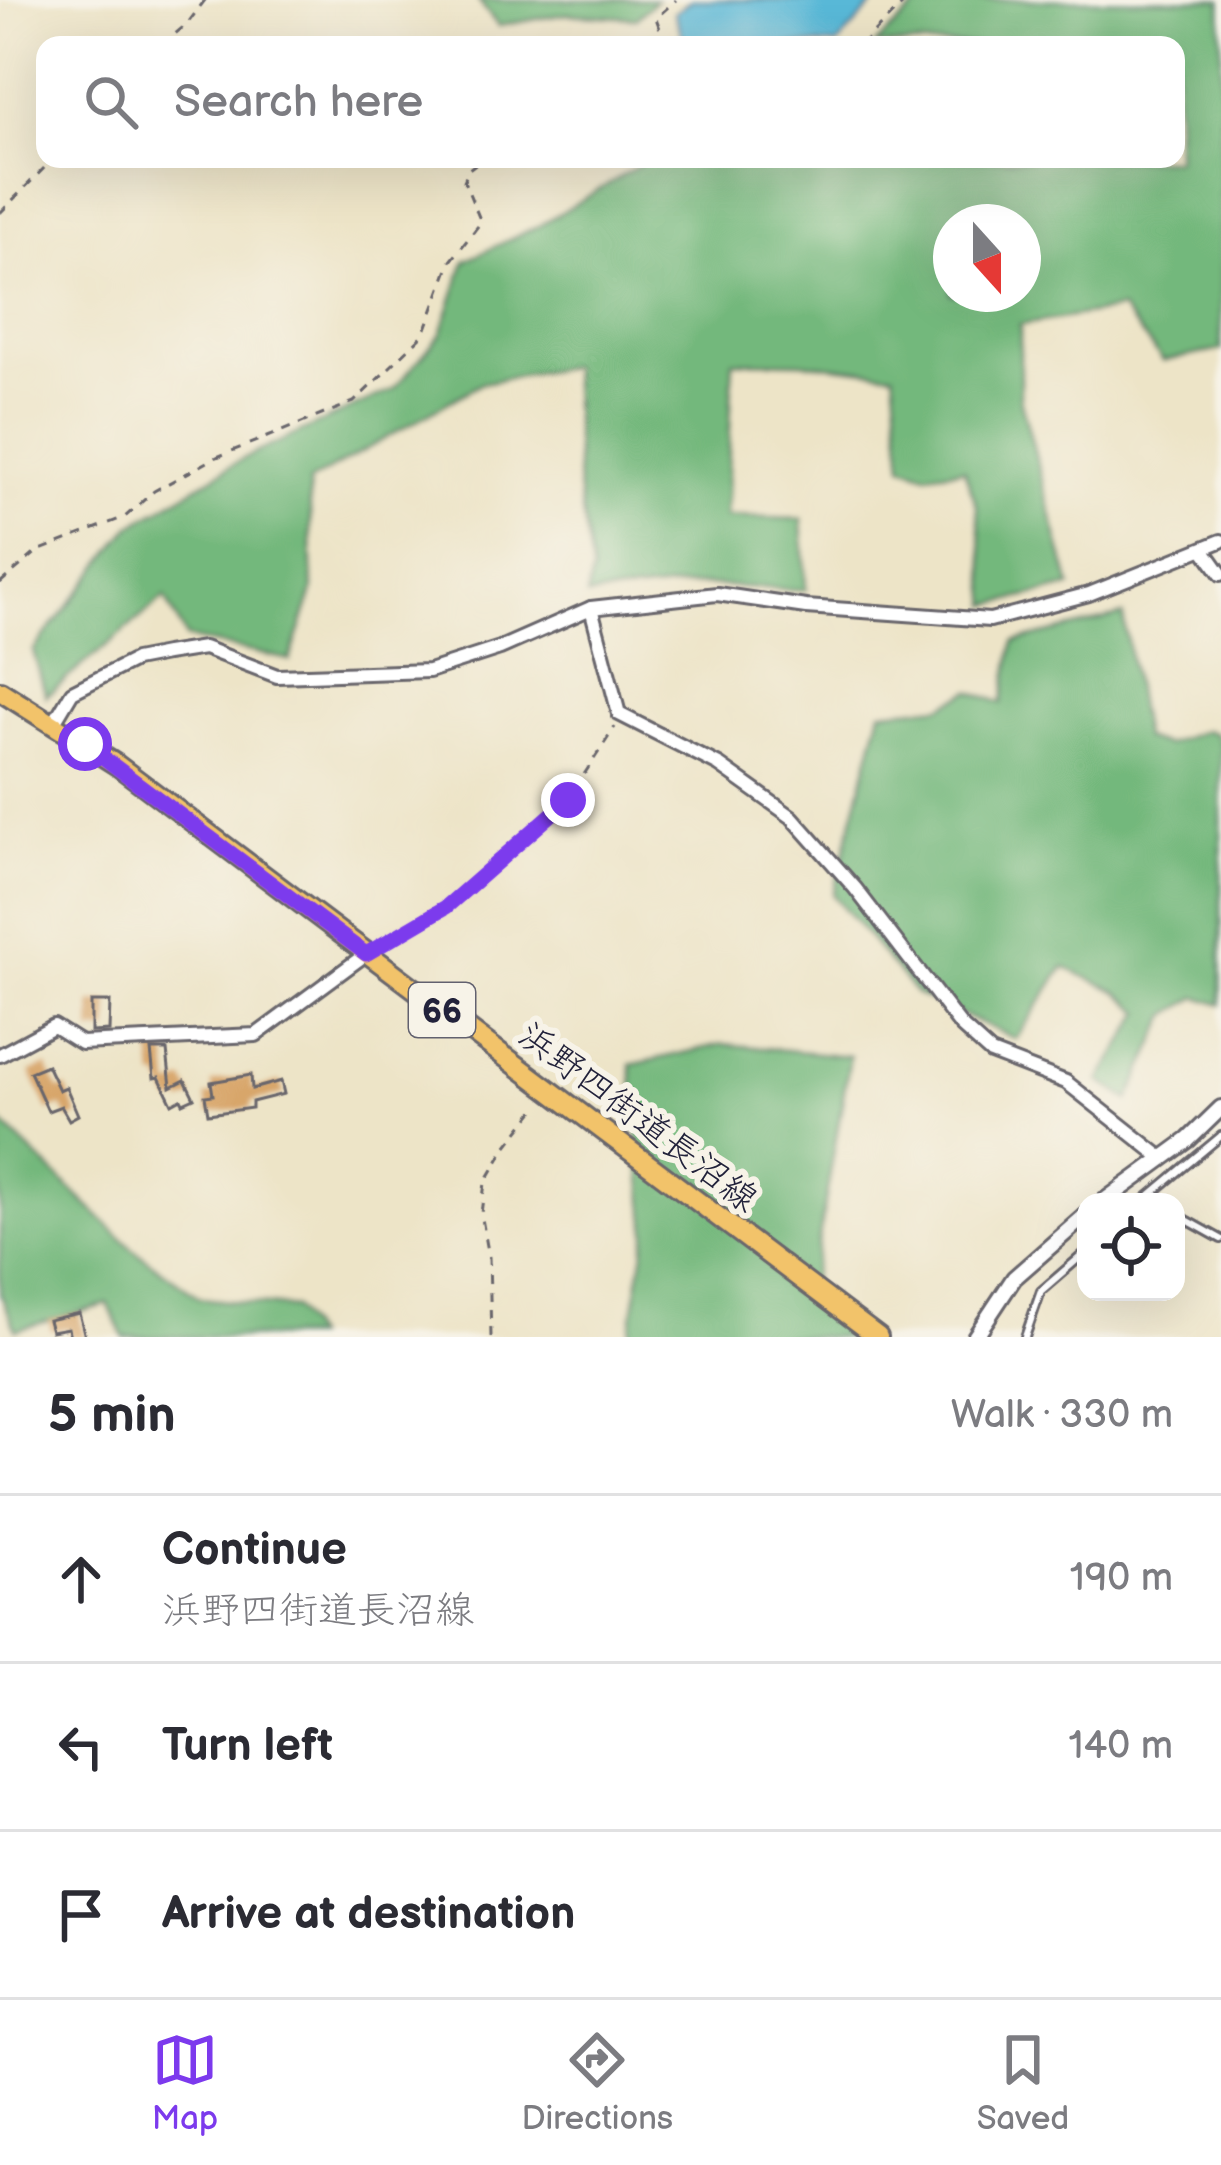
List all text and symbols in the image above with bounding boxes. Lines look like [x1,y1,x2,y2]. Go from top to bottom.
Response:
search box [36,36,1185,168]
icon: search [78,69,144,135]
text: Search here [174,75,423,130]
north arrow [933,204,1041,312]
route start [58,717,112,771]
route end [541,773,595,827]
road number: 66 [409,983,475,1037]
street label: 浜野四街道長沼線 [510,1014,765,1222]
map controls [1077,1193,1185,1301]
button: locate [1077,1193,1185,1301]
text: 5 min [48,1385,176,1446]
text: Walk · 330 m [951,1392,1173,1439]
text: Continue [162,1523,347,1578]
icon: ahead [48,1546,114,1612]
text: 190 m [1070,1555,1173,1602]
text: 浜野四街道長沼線 [162,1588,474,1635]
icon: left [48,1714,114,1780]
text: Turn left [162,1719,333,1774]
text: 140 m [1068,1723,1173,1770]
icon: arrive [48,1882,114,1948]
text: Arrive at destination [162,1887,575,1942]
tab: Map [152,2027,218,2139]
tab: Directions [521,2027,673,2139]
tab: Saved [977,2027,1069,2139]

